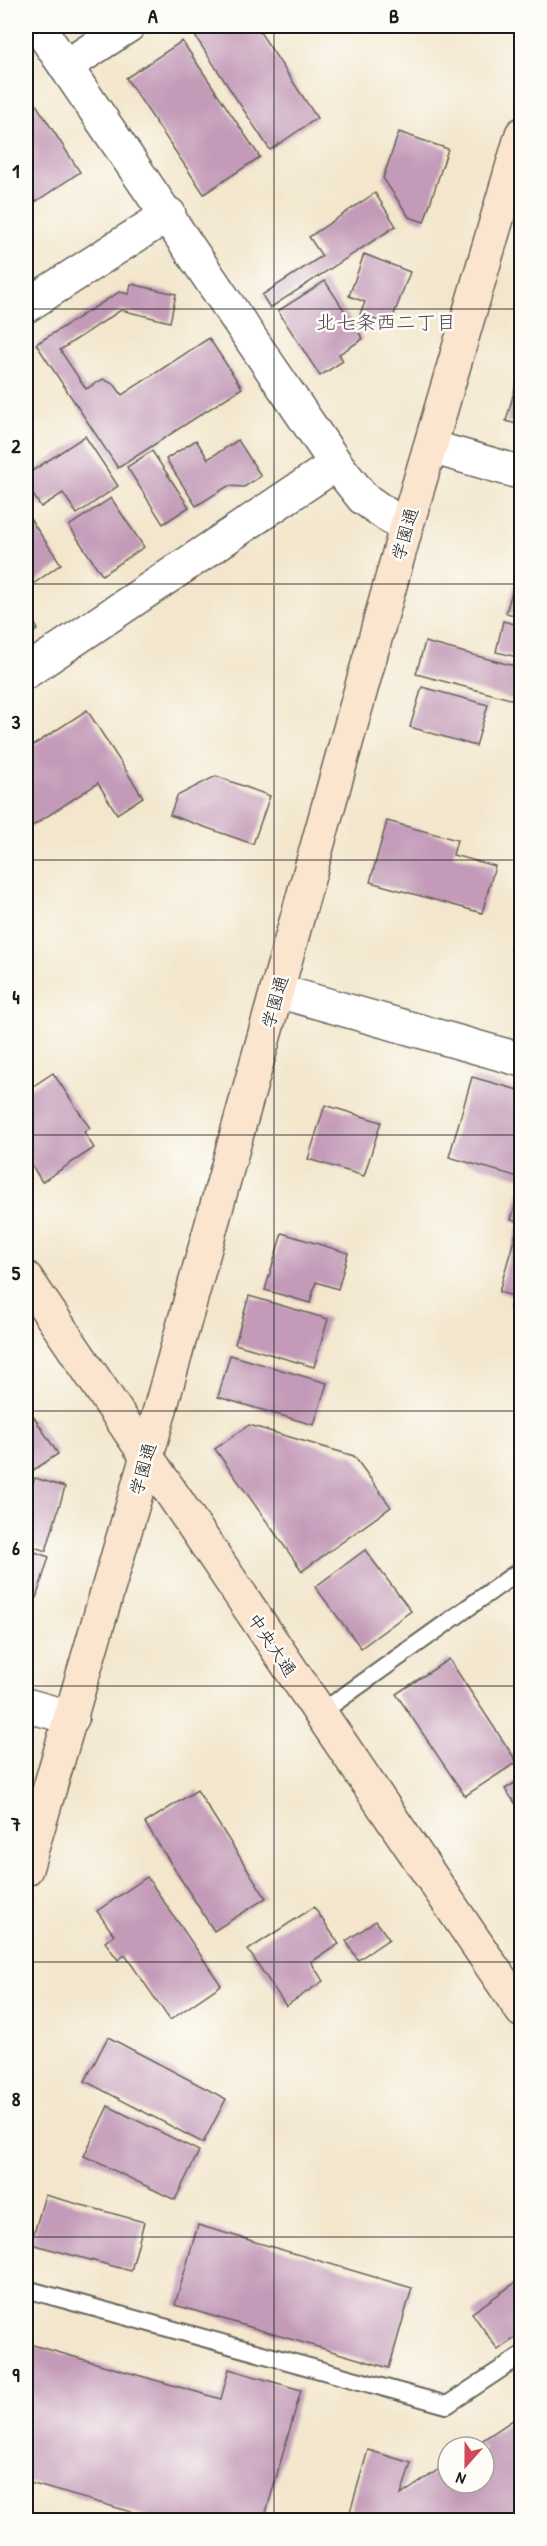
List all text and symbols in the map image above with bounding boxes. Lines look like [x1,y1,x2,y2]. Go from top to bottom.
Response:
text: A [148,2,158,29]
text: B [389,2,399,29]
text: 1 [12,157,20,184]
district label: 北七条西二丁目 [316,308,456,335]
text: 2 [11,432,21,459]
street label: 学園通 [385,504,424,563]
text: 3 [12,708,21,735]
street label: 学園通 [255,972,294,1031]
text: 4 [12,983,20,1010]
text: 5 [12,1259,21,1286]
street label: 学園通 [123,1439,162,1498]
text: 6 [12,1534,20,1561]
street label: 中央大通 [242,1608,303,1682]
text: 7 [10,1810,21,1837]
text: 8 [12,2085,21,2112]
text: 9 [12,2361,20,2388]
north arrow [436,2435,496,2495]
text: N [452,2467,469,2491]

